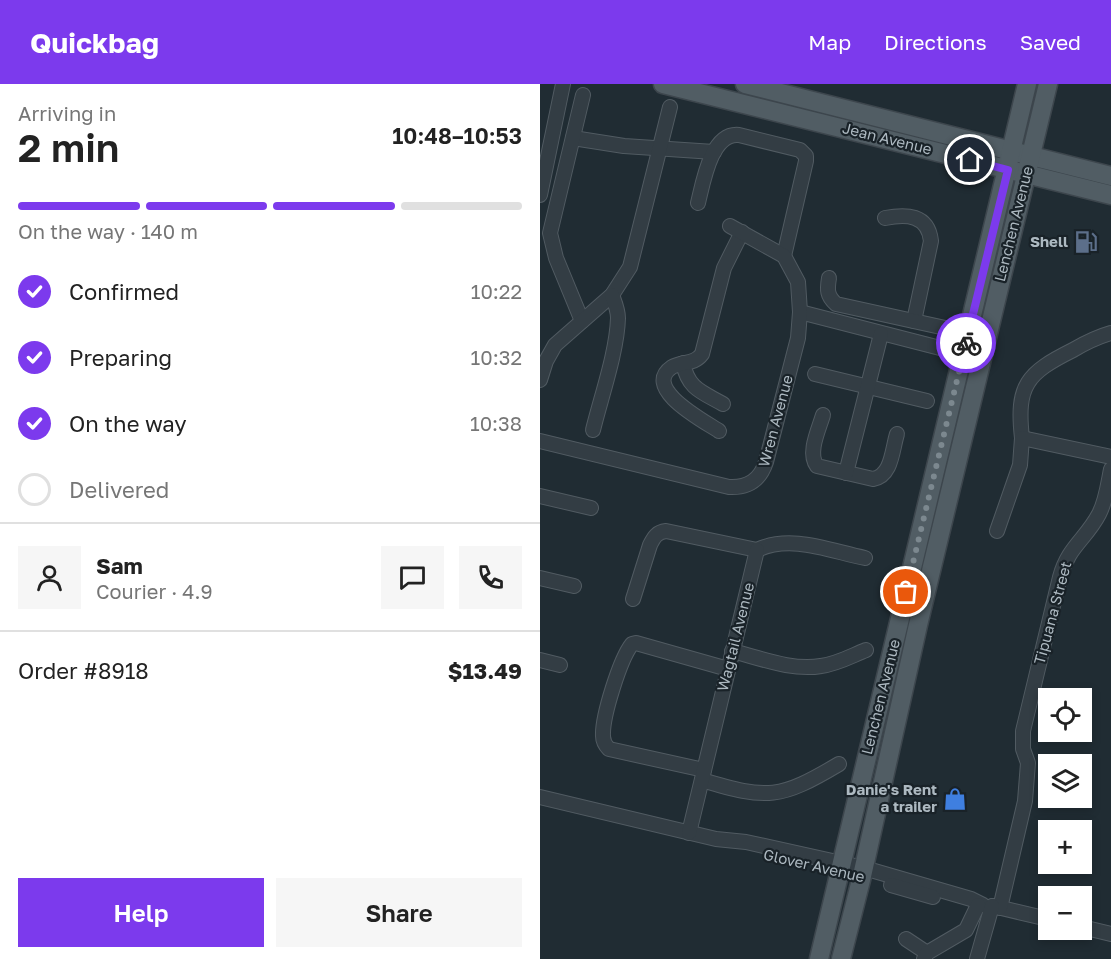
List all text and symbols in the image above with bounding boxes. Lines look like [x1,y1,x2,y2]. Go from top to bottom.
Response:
text: Quickbag [30,26,159,59]
text: Map [808,29,851,55]
text: Directions [884,29,987,55]
text: Saved [1020,29,1081,55]
text: Arriving in [18,101,116,125]
street label: Jean Avenue [841,118,934,158]
text: 10:48–10:53 [392,122,522,149]
text: 2 min [18,124,119,171]
pin [944,134,995,185]
icon: home [953,143,986,176]
street label: Lenchen Avenue [990,164,1036,283]
text: On the way · 140 m [18,219,198,243]
fuel station icon: Shell [1073,229,1099,255]
place label: Shell [1030,232,1068,250]
icon: check [18,275,51,308]
text: Confirmed [69,278,179,305]
text: 10:22 [471,279,522,303]
courier [936,313,996,373]
icon: bike [950,327,983,360]
icon: check [18,341,51,374]
text: Preparing [69,344,172,371]
text: 10:32 [471,345,522,369]
street label: Wren Avenue [754,373,796,469]
icon: check [18,407,51,440]
text: On the way [69,410,187,437]
text: 10:38 [470,411,522,435]
text: Delivered [69,476,169,503]
button: person [18,546,81,609]
button: chat [381,546,444,609]
button: phone [459,546,522,609]
text: Sam [96,552,143,579]
street label: Tipuana Street [1030,559,1074,666]
pin [880,566,931,617]
icon: bag [889,575,922,608]
text: Courier · 4.9 [96,579,213,603]
street label: Wagtail Avenue [713,580,757,693]
street label: Lenchen Avenue [857,637,903,756]
text: Order #8918 [18,657,149,684]
text: $13.49 [448,657,522,684]
map controls [1038,688,1092,940]
button: locate [1038,688,1092,742]
button: layers [1038,754,1092,808]
place label: Danie's Rent a trailer [846,780,937,815]
shop icon: Danie's Rent a trailer [942,786,968,812]
button: + [1038,820,1092,874]
street label: Glover Avenue [762,845,867,885]
button: Help [18,878,264,947]
button: Share [276,878,522,947]
button: − [1038,886,1092,940]

